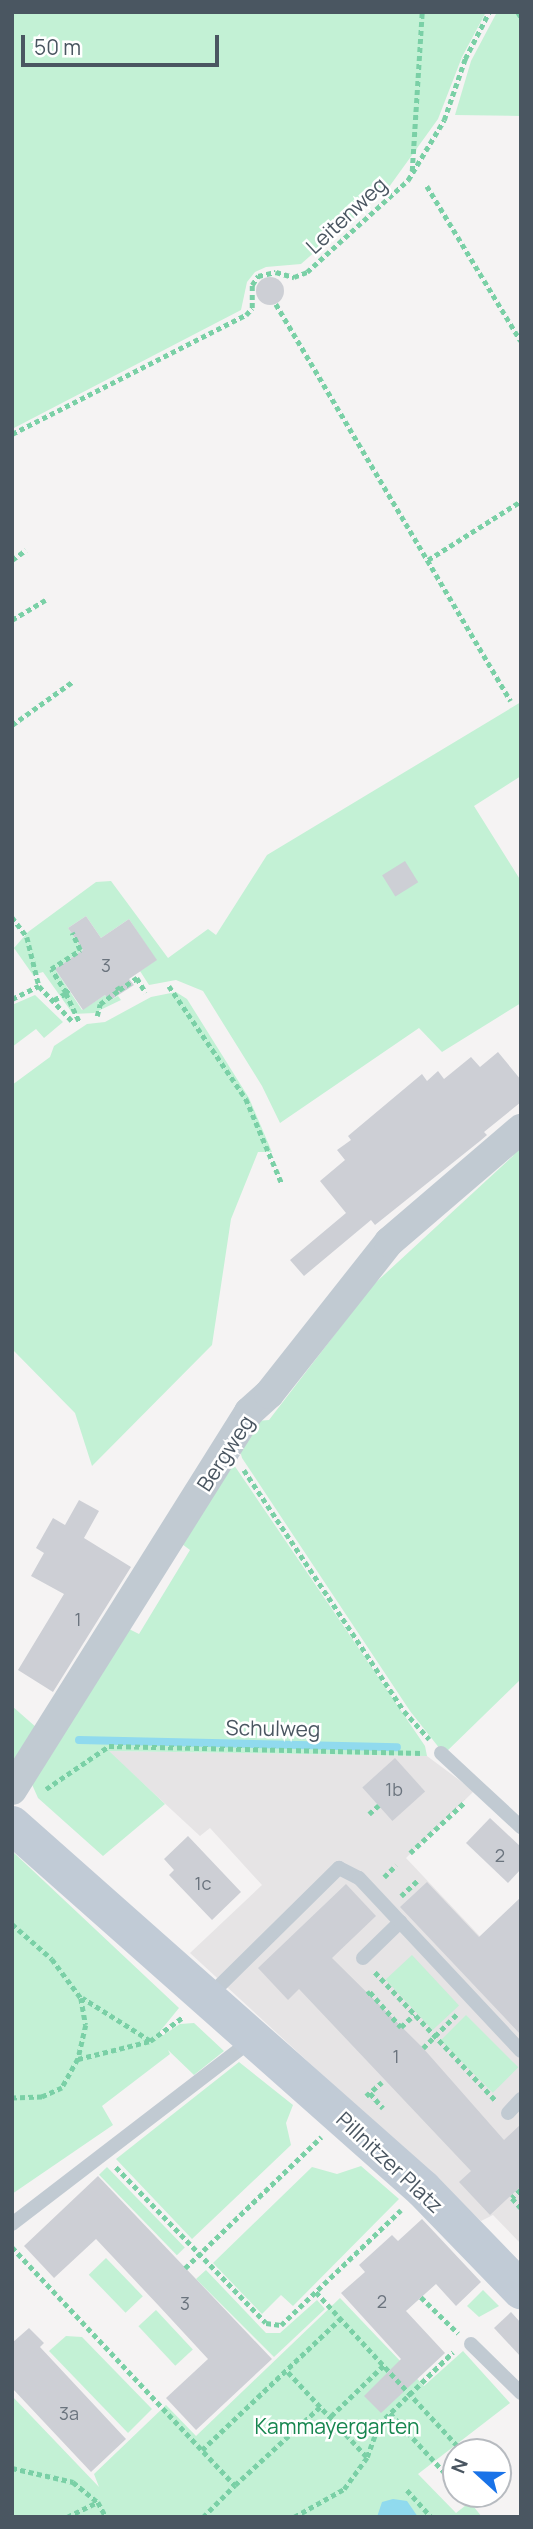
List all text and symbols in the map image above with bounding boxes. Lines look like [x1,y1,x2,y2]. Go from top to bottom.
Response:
scale bar [24,21,222,65]
text: 50 m [34,33,81,61]
street label: Leitenweg [301,171,391,259]
house number: 3 [101,954,111,976]
street label: Bergweg [191,1410,259,1496]
house number: 1 [74,1608,82,1630]
street label: Schulweg [225,1715,321,1741]
house number: 1b [385,1778,403,1800]
house number: 2 [495,1844,505,1866]
house number: 1c [195,1872,211,1894]
house number: 1 [392,2045,400,2067]
street label: Pillnitzer Platz [332,2106,448,2218]
house number: 2 [377,2290,387,2312]
house number: 3 [180,2292,190,2314]
house number: 3a [59,2402,79,2424]
park label: Kammayergarten [255,2413,419,2439]
north arrow [442,2438,512,2508]
text: N [445,2455,474,2477]

